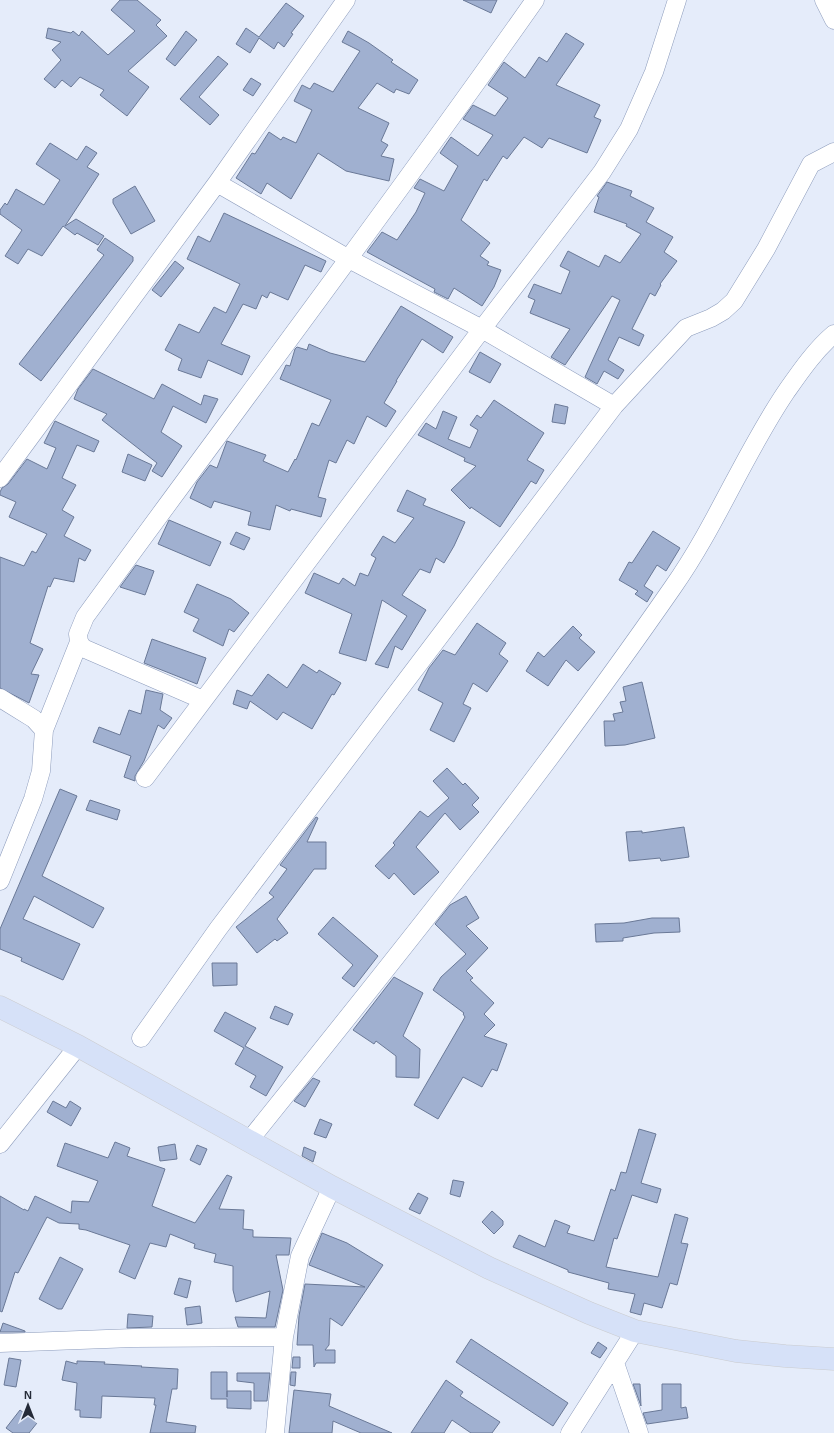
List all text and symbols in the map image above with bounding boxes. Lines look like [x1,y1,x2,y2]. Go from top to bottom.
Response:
north arrow [8,1385,48,1425]
text: N [24,1389,32,1401]

